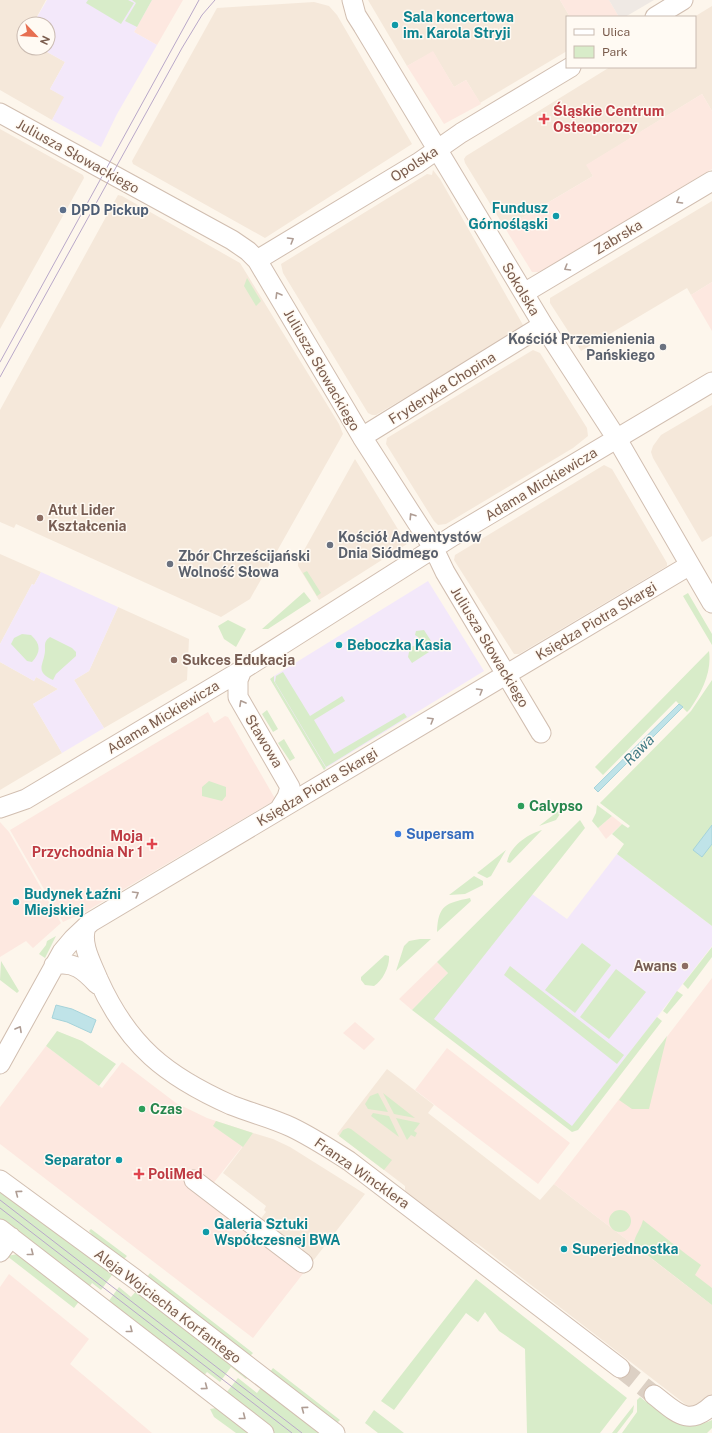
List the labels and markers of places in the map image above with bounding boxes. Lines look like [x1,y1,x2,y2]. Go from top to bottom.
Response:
place label: Sala koncertowa im. Karola Stryji [403,9,514,41]
marker: Sala koncertowa im. Karola Stryji [390,20,400,30]
place label: Śląskie Centrum Osteoporozy [553,101,664,135]
marker: Śląskie Centrum Osteoporozy [538,113,550,125]
place label: Fundusz Górnośląski [468,200,548,232]
place label: DPD Pickup [71,202,149,218]
marker: DPD Pickup [58,205,68,215]
marker: Fundusz Górnośląski [551,211,561,221]
place label: Kościół Przemienienia Pańskiego [508,331,655,363]
marker: Kościół Przemienienia Pańskiego [658,342,668,352]
place label: Atut Lider Kształcenia [48,502,126,534]
marker: Atut Lider Kształcenia [35,513,45,523]
place label: Kościół Adwentystów Dnia Siódmego [338,529,482,561]
marker: Kościół Adwentystów Dnia Siódmego [325,540,335,550]
place label: Zbór Chrześcijański Wolność Słowa [178,548,310,580]
marker: Zbór Chrześcijański Wolność Słowa [165,559,175,569]
place label: Beboczka Kasia [347,637,452,653]
marker: Beboczka Kasia [334,640,344,650]
place label: Sukces Edukacja [182,652,295,668]
marker: Sukces Edukacja [169,655,179,665]
place label: Calypso [529,798,583,814]
marker: Calypso [516,801,526,811]
place label: Supersam [406,826,474,842]
place label: Moja Przychodnia Nr 1 [32,828,143,860]
marker: Supersam [393,829,403,839]
marker: Moja Przychodnia Nr 1 [146,838,158,850]
place label: Budynek Łaźni Miejskiej [24,886,121,918]
marker: Budynek Łaźni Miejskiej [11,897,21,907]
place label: Awans [634,958,677,974]
marker: Awans [680,961,690,971]
place label: Czas [150,1101,182,1117]
marker: Czas [137,1104,147,1114]
place label: Separator [44,1152,111,1168]
marker: Separator [114,1155,124,1165]
place label: PoliMed [148,1166,202,1182]
marker: PoliMed [133,1168,145,1180]
place label: Galeria Sztuki Współczesnej BWA [214,1216,340,1248]
marker: Galeria Sztuki Współczesnej BWA [201,1227,211,1237]
place label: Superjednostka [572,1241,678,1257]
marker: Superjednostka [559,1244,569,1254]

